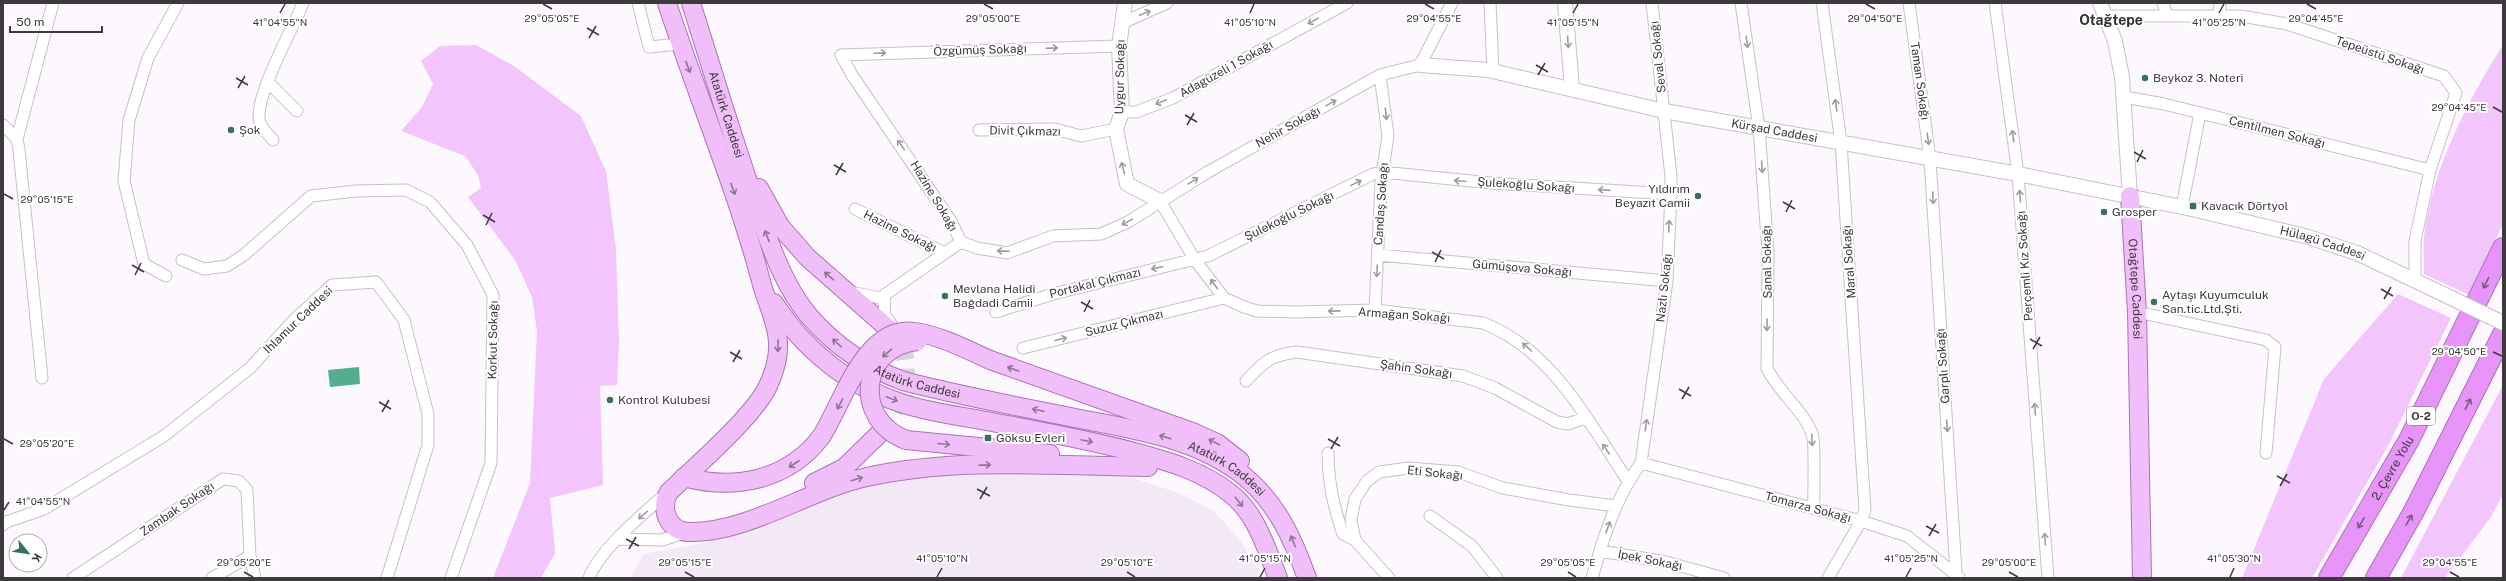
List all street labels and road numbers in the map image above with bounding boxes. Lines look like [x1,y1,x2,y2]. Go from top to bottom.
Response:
street label: Seval Sokağı [1647,20,1669,94]
street label: Tepeüstü Sokağı [2334,33,2426,77]
street label: Adagüzeli 1 Sokaḡı [1177,38,1275,100]
street label: Uygur Sokağı [1112,39,1128,115]
street label: Özgümüş Sokağı [933,41,1027,59]
street label: Taman Sokağı [1908,41,1932,121]
street label: Atatürk Caddesi [706,70,747,160]
street label: Nehir Sokağı [1253,103,1323,151]
street label: Centilmen Sokağı [2228,113,2326,151]
street label: Kürşad Caddesi [1730,116,1819,145]
street label: Divit Çıkmazı [989,123,1061,139]
street label: Hazine Sokaḡı [908,158,960,234]
street label: Candaş Sokağı [1371,162,1391,246]
street label: Şulekoğlu Sokağı [1477,175,1575,195]
street label: Şulekoğlu Sokaḡı [1242,188,1336,244]
street label: Hazine Sokağı [861,207,939,255]
street label: Perçemli Kız Sokağı [2014,211,2036,321]
street label: Hülagü Caddesi [2279,223,2368,263]
street label: Sanal Sokağı [1759,225,1775,299]
street label: Maral Sokağı [1839,225,1859,299]
street label: Otağtepe Caddesi [2126,238,2145,339]
street label: Nazlı Sokağı [1653,253,1675,323]
street label: Gümüşova Sokağı [1472,257,1572,279]
street label: Portakal Çıkmazı [1048,265,1142,301]
street label: Ihlamur Caddesi [261,284,335,356]
street label: Korkut Sokağı [485,300,501,380]
street label: Armaḡan Sokaḡı [1357,305,1451,325]
street label: Suzuz Çıkmazı [1083,307,1165,339]
street label: Garplı Sokağı [1933,328,1953,404]
street label: Şahin Sokağı [1379,357,1453,381]
street label: Atatürk Caddesi [871,362,962,401]
road number: O-2 [2407,407,2435,425]
street label: 2. Çevre Yolu [2369,434,2417,503]
street label: Atatürk Caddesi [1186,439,1268,499]
street label: Eti Sokağı [1406,463,1464,483]
street label: Zambak Sokağı [137,479,217,539]
street label: Tomarza Sokağı [1763,489,1853,525]
street label: İpek Sokağı [1617,547,1683,573]

